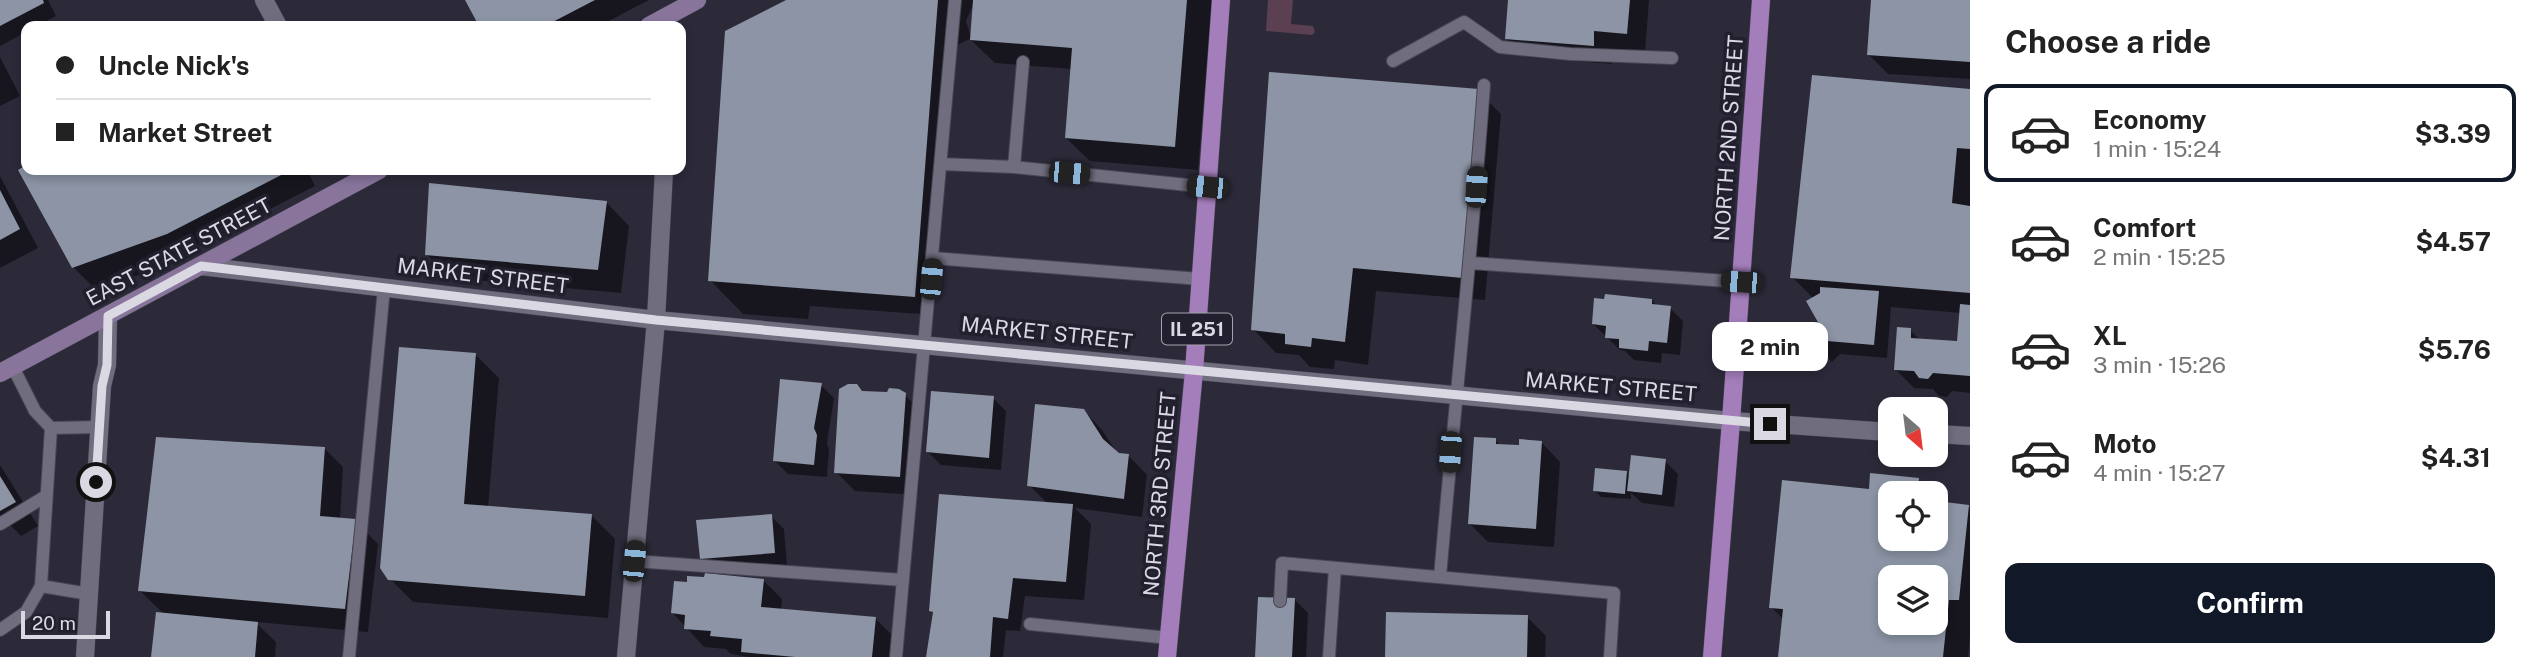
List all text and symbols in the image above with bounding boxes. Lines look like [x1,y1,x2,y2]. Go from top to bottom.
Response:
text: Choose a ride [2005,23,2211,60]
street label: NORTH 2ND STREET [1709,34,1748,242]
text: Uncle Nick's [98,50,249,81]
icon: car [2009,102,2072,165]
text: Economy [2093,104,2206,135]
text: Market Street [98,117,272,148]
text: $3.39 [2415,118,2491,149]
text: 1 min · 15:24 [2093,135,2221,162]
car [1048,161,1091,185]
car [1465,165,1488,209]
car [1186,174,1229,200]
street label: EAST STATE STREET [82,192,276,311]
icon: car [2009,210,2072,273]
text: Comfort [2093,212,2196,243]
text: $4.57 [2415,226,2491,257]
text: 2 min · 15:25 [2093,243,2226,270]
street label: MARKET STREET [396,253,570,298]
car [919,257,944,301]
car [1720,270,1763,294]
street label: MARKET STREET [960,311,1134,354]
road number: IL 251 [1162,314,1232,344]
icon: car [2009,318,2072,381]
text: XL [2093,320,2127,351]
callout: 2 min [1712,322,1828,372]
text: 2 min [1740,333,1800,360]
text: $5.76 [2418,334,2491,365]
text: 3 min · 15:26 [2093,351,2226,378]
street label: MARKET STREET [1524,367,1698,406]
street label: NORTH 3RD STREET [1138,391,1181,597]
north arrow [1878,397,1948,467]
map controls [1878,397,1948,635]
route end [1754,408,1786,440]
icon: car [2009,426,2072,489]
text: Moto [2093,428,2156,459]
car [1439,430,1462,474]
text: $4.31 [2421,442,2491,473]
text: 4 min · 15:27 [2093,459,2226,486]
route start [80,466,112,498]
button: locate [1878,481,1948,551]
car [622,539,647,583]
button: Confirm [2005,563,2495,643]
button: layers [1878,565,1948,635]
scale bar [21,608,110,640]
text: 20 m [32,612,76,634]

